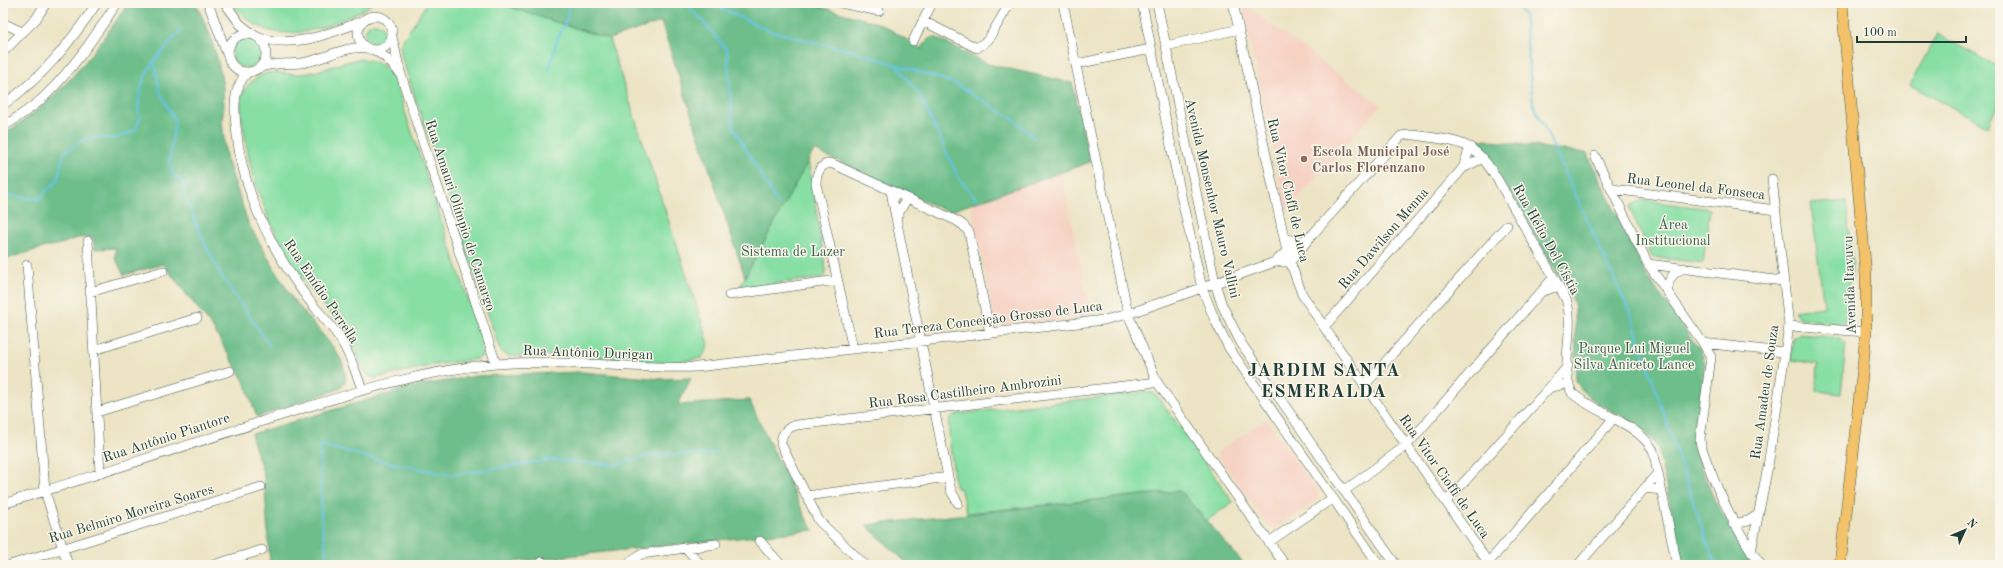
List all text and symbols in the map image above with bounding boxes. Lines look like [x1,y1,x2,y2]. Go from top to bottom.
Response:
scale bar [1857,18,1966,44]
text: 100 m [1863,27,1897,39]
street label: Avenida Monsenhor Mauro Vallini [1182,97,1242,300]
street label: Rua Vitor Cioffi de Luca [1265,117,1311,264]
street label: Rua Amauri Olímpio de Camargo [422,118,498,313]
place label: Escola Municipal José Carlos Florenzano [1312,145,1450,175]
marker: Escola Municipal José Carlos Florenzano [1299,154,1309,164]
street label: Rua Leonel da Fonseca [1626,172,1766,202]
street label: Rua Hélio Del Cístia [1510,182,1582,297]
street label: Rua Dawilson Menna [1336,185,1431,292]
park label: Área Institucional [1635,215,1711,248]
street label: Avenida Itavuvu [1841,235,1859,335]
street label: Rua Emídio Perrella [281,237,361,346]
park label: Sistema de Lazer [741,245,845,259]
street label: Rua Tereza Conceição Grosso de Luca [873,299,1103,341]
street label: Rua Amadeu de Souza [1749,324,1781,460]
park label: Parque Lui Miguel Silva Aniceto Lance [1574,342,1694,372]
street label: Rua Antônio Durigan [522,344,654,362]
district label: JARDIM SANTA ESMERALDA [1248,362,1400,401]
street label: Rua Rosa Castilheiro Ambrozini [868,373,1063,411]
street label: Rua Antônio Piantore [101,411,231,465]
street label: Rua Vitor Cioffi de Luca [1396,412,1492,541]
street label: Rua Belmiro Moreira Soares [47,482,215,546]
north arrow [1945,510,1985,550]
text: N [1964,517,1978,531]

